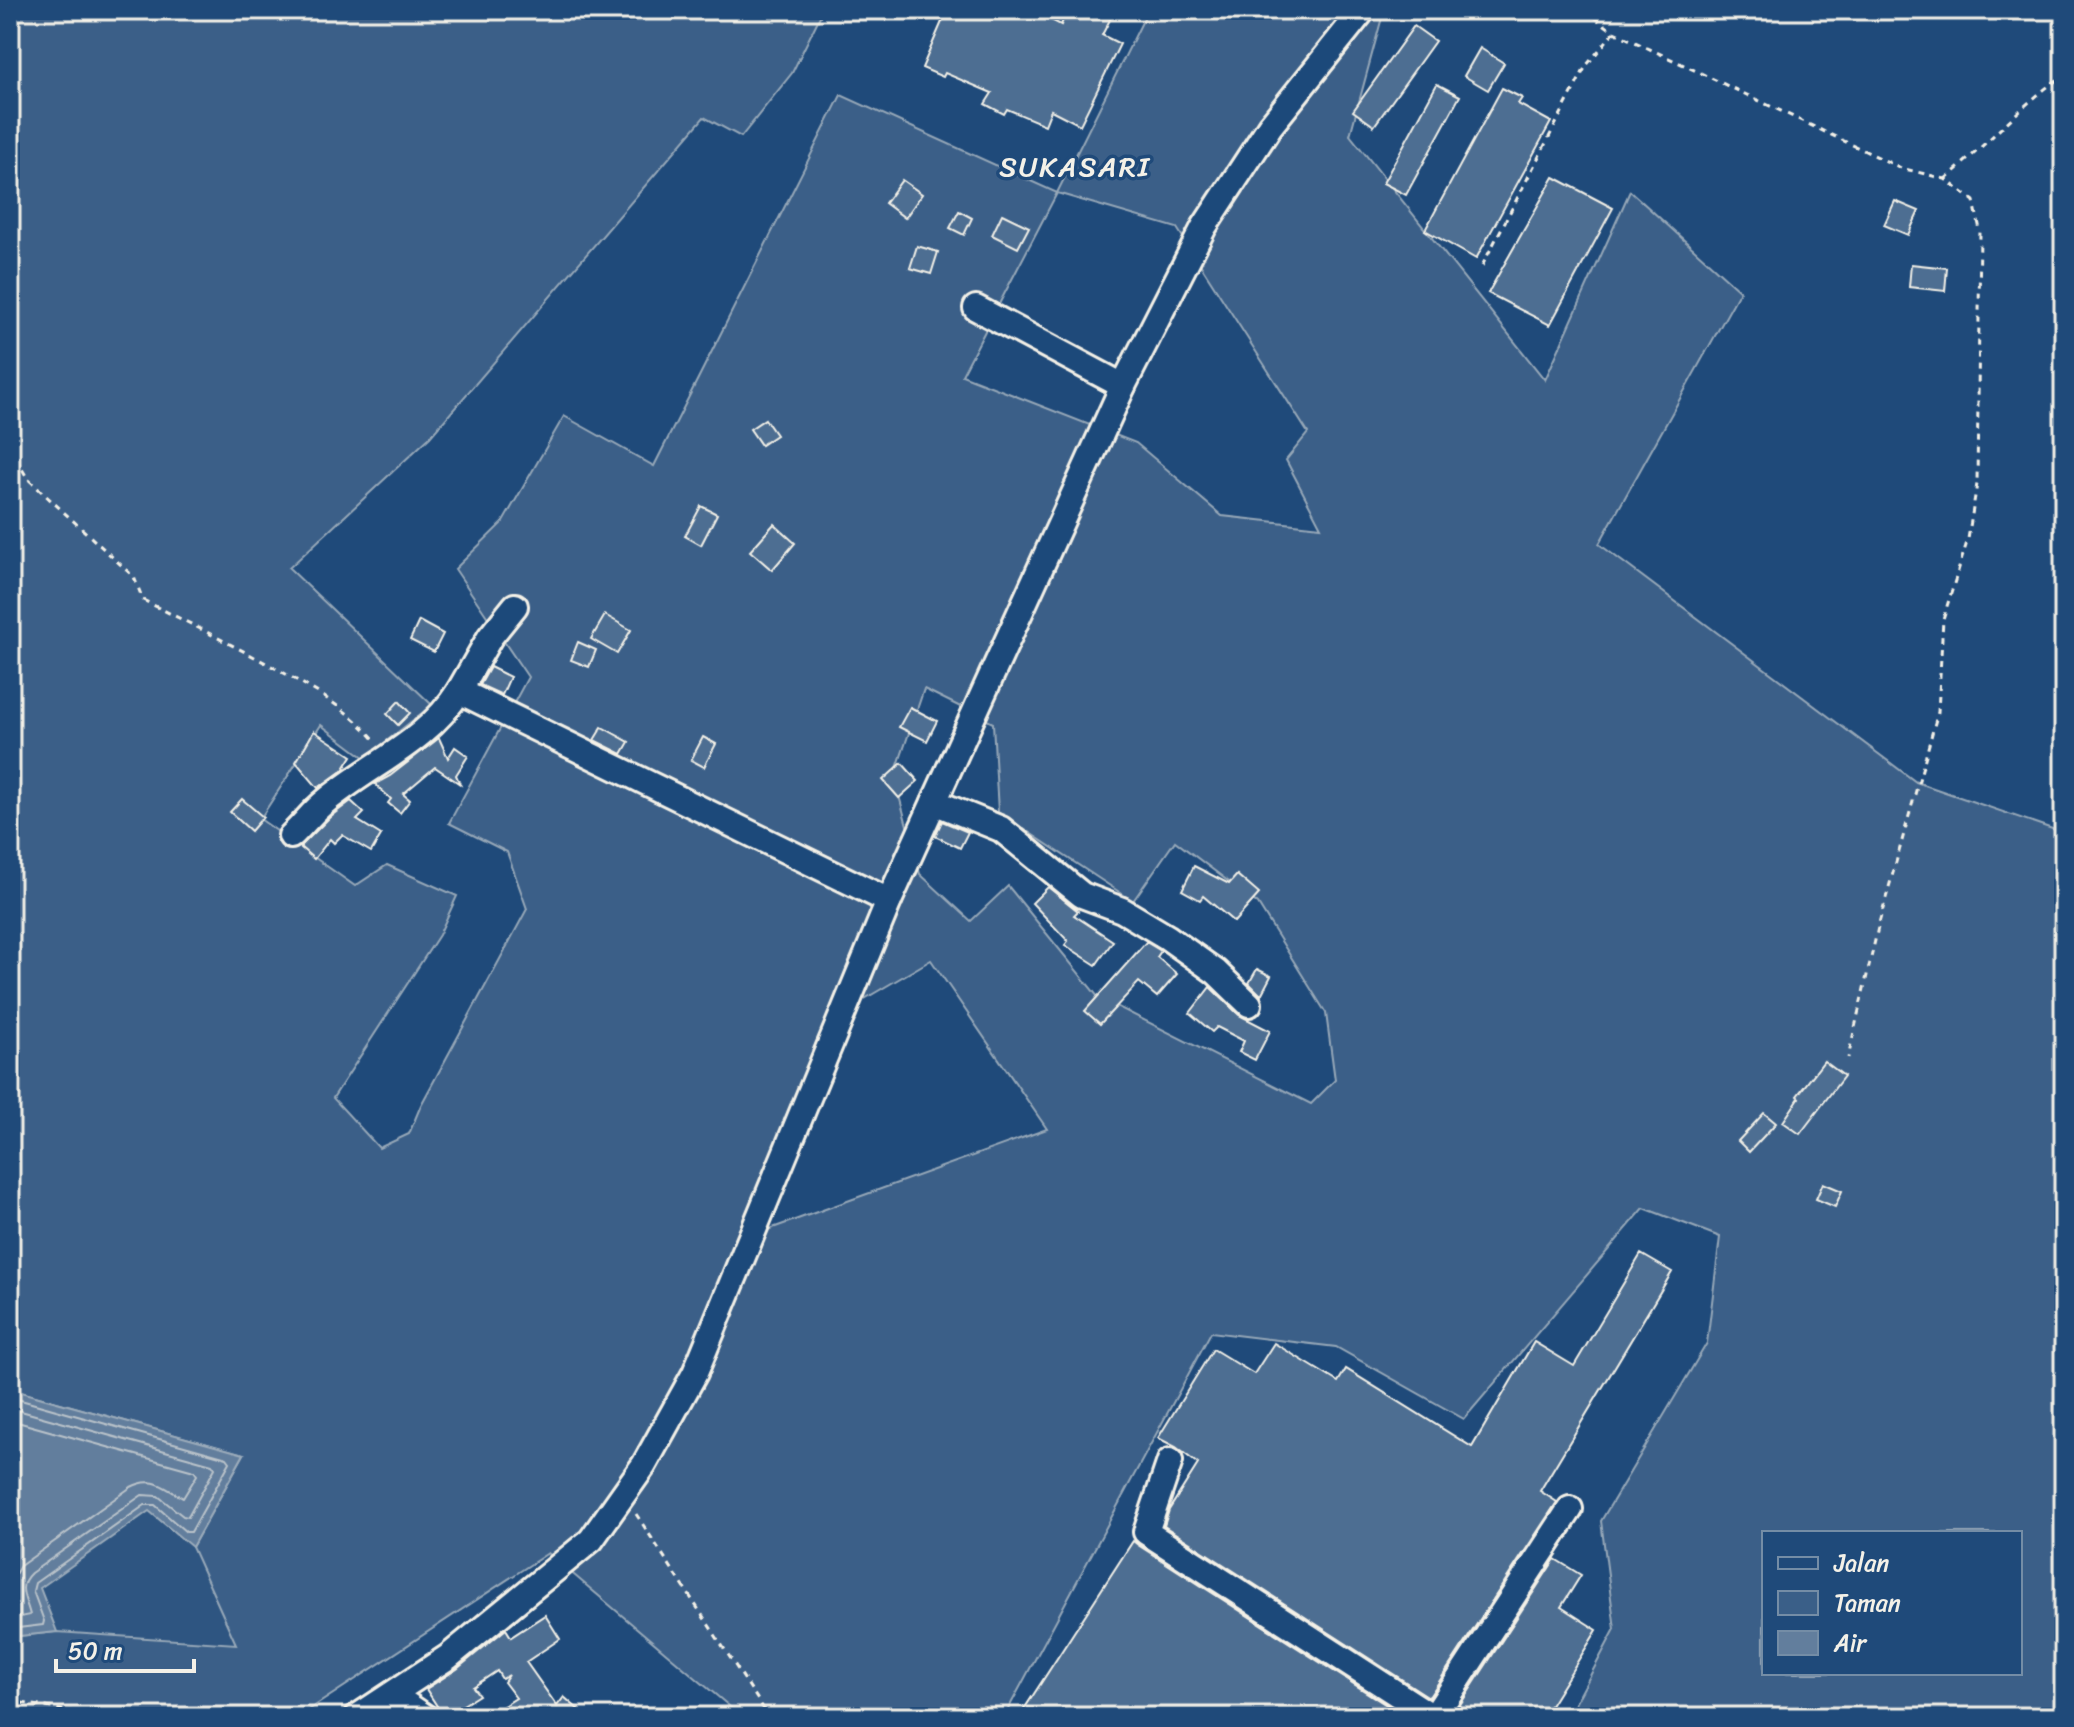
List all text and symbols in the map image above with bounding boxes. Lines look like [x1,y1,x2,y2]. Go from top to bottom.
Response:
district label: SUKASARI [999,142,1151,191]
legend [1762,1531,2022,1675]
text: Jalan [1833,1542,1889,1584]
text: Taman [1834,1582,1901,1624]
text: Air [1833,1622,1868,1664]
scale bar [56,1623,194,1673]
text: 50 m [68,1630,123,1672]

